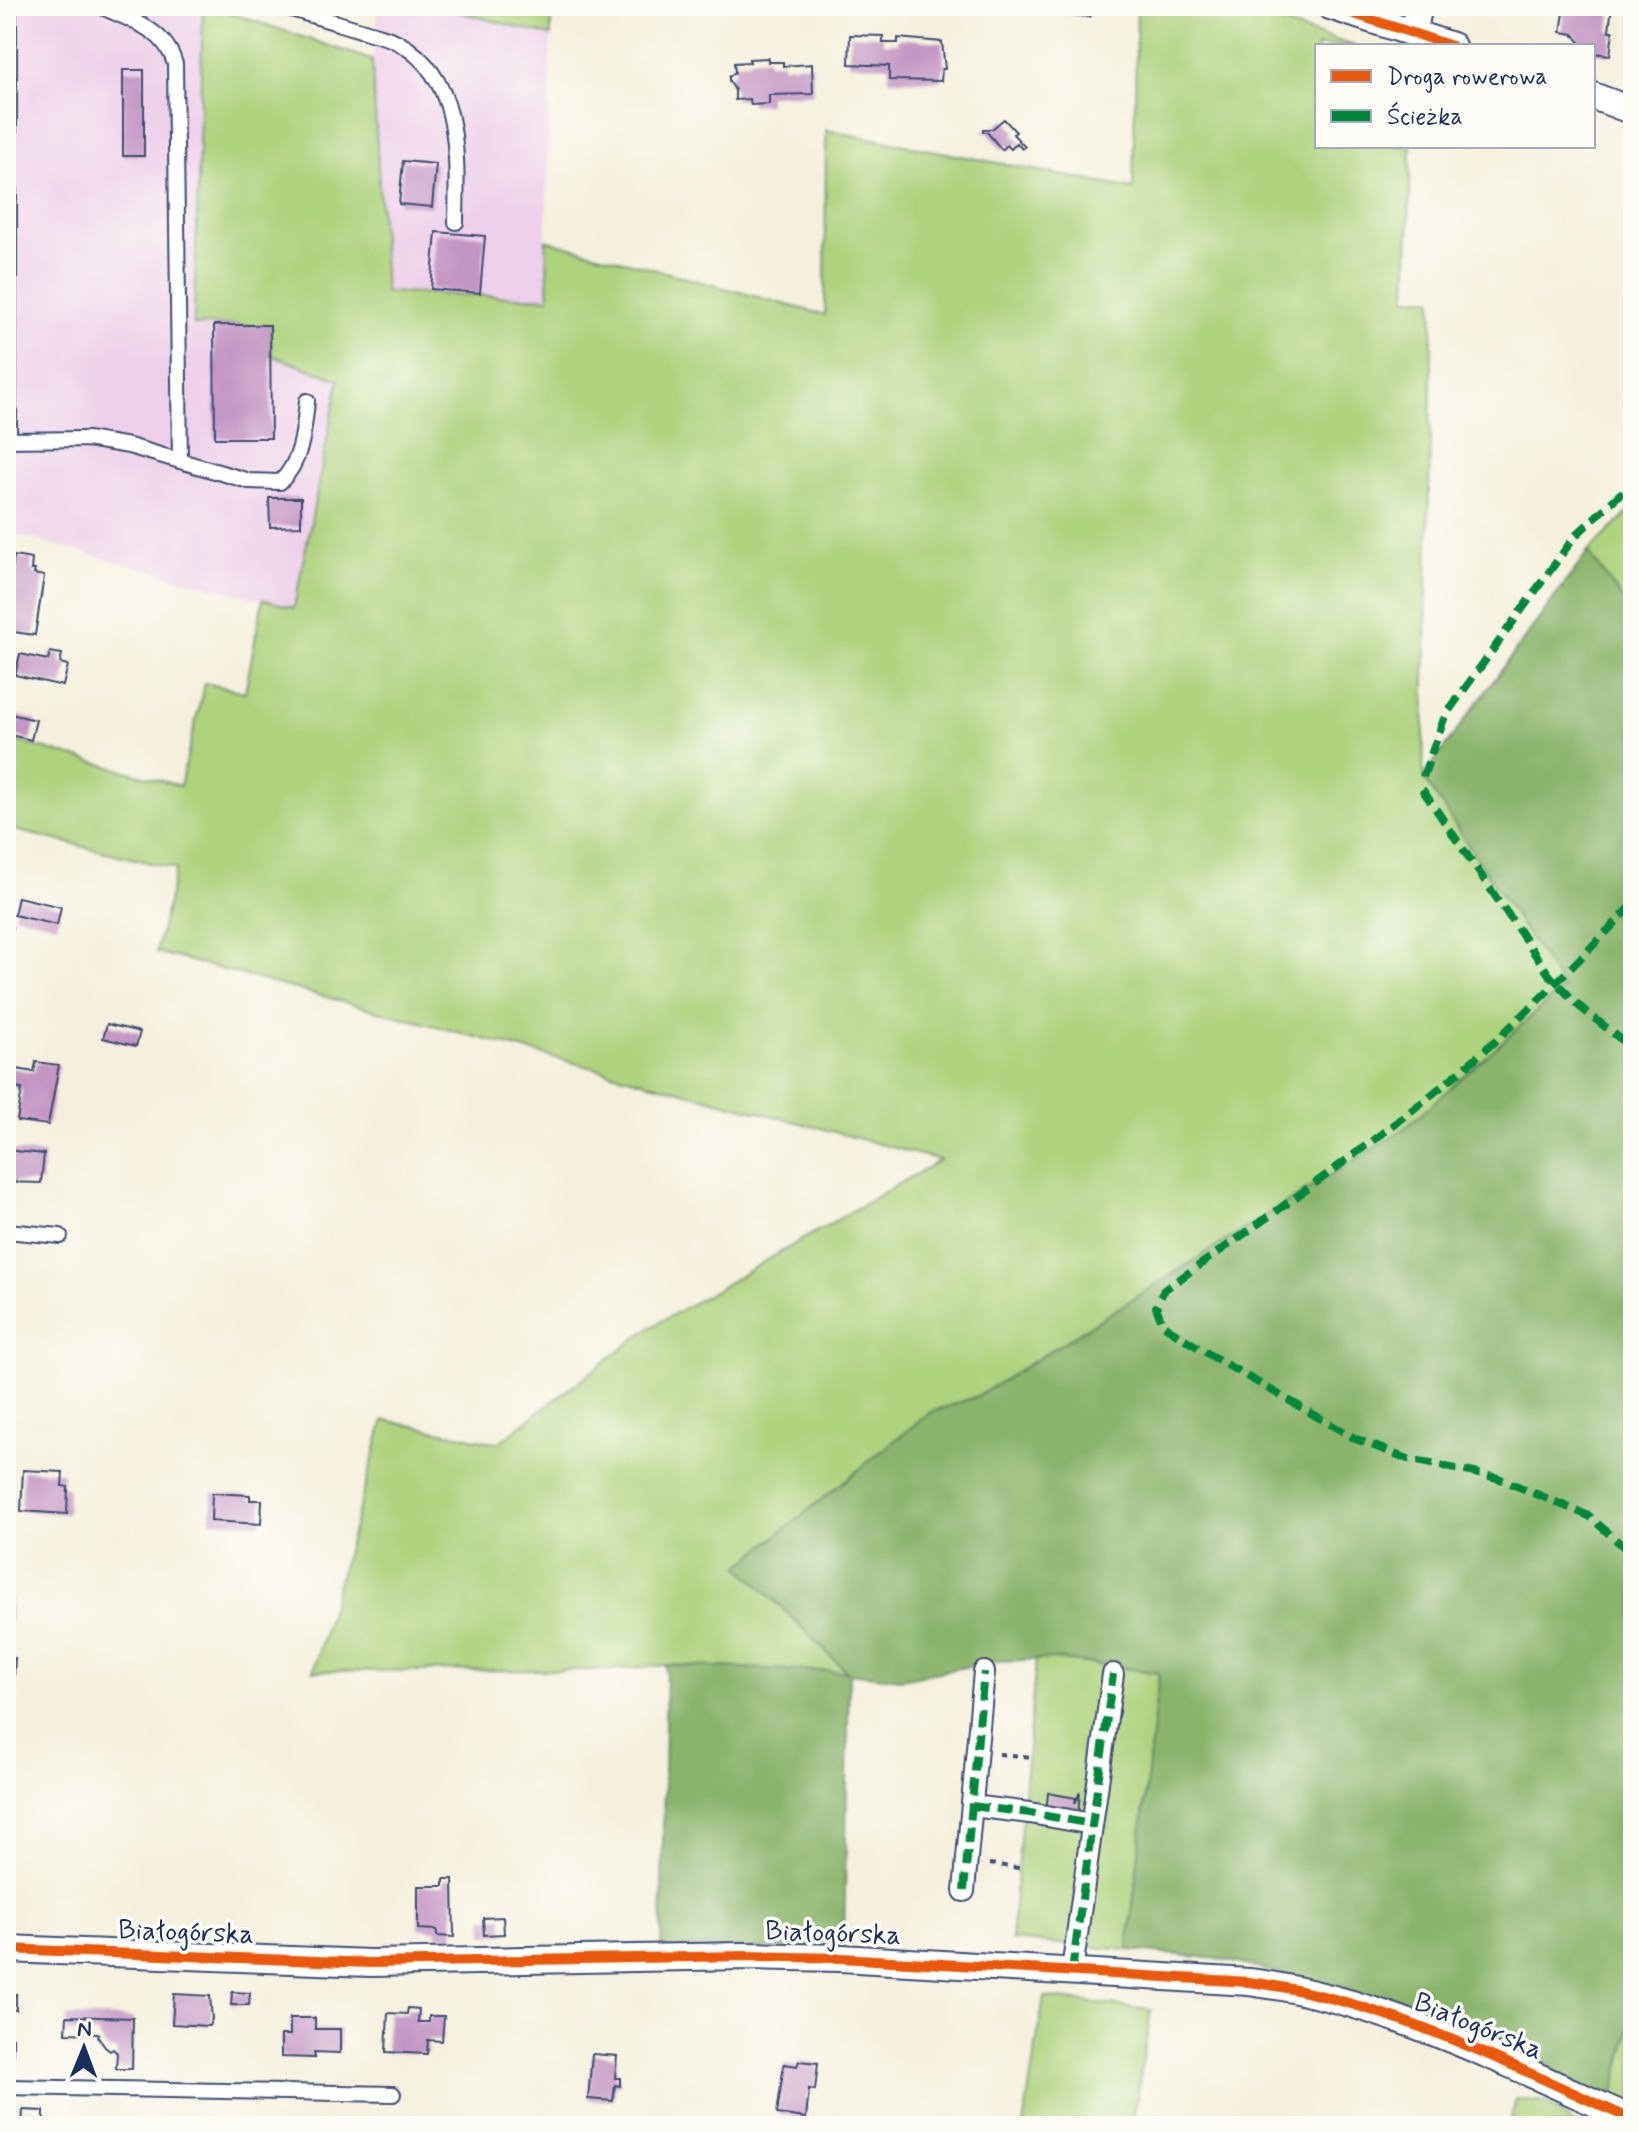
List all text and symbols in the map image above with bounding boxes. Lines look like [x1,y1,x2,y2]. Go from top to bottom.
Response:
legend [1315,44,1595,148]
text: Droga rowerowa [1387,62,1548,93]
text: Ścieżka [1387,101,1463,133]
street label: Białogórska [117,1912,255,1954]
street label: Białogórska [764,1913,902,1955]
street label: Białogórska [1408,1984,1548,2070]
north arrow [44,2008,124,2088]
text: N [77,2016,92,2044]

